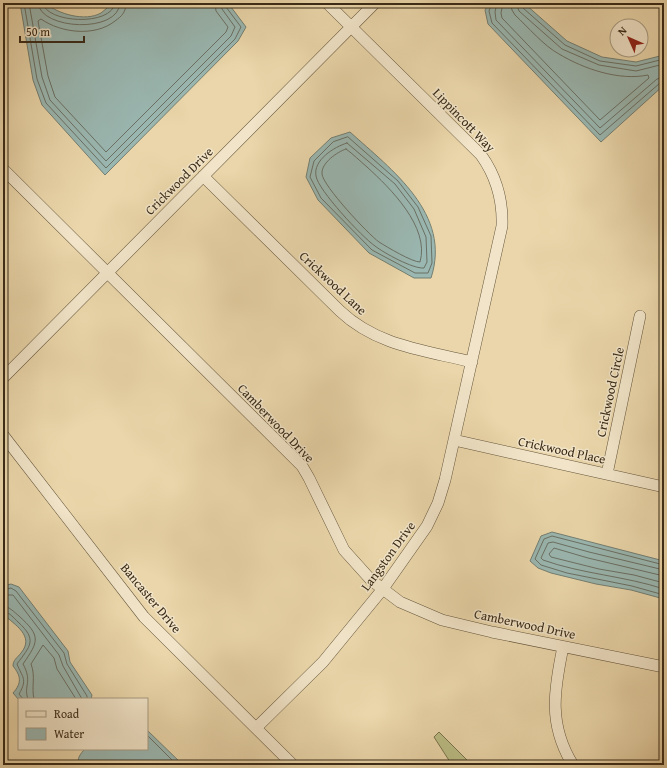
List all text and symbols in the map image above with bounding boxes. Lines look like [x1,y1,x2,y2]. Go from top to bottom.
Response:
scale bar [20,18,84,44]
north arrow [609,18,649,58]
text: N [614,22,631,39]
text: 50 m [26,23,50,40]
street label: Lippincott Way [428,84,500,157]
street label: Crickwood Drive [141,143,217,219]
street label: Crickwood Lane [295,247,371,319]
street label: Crickwood Circle [591,345,629,439]
street label: Camberwood Drive [233,379,319,467]
street label: Crickwood Place [516,431,608,469]
street label: Langston Drive [356,517,420,595]
street label: Bancaster Drive [116,559,186,637]
street label: Camberwood Drive [473,604,577,644]
legend [18,698,148,750]
text: Road [54,705,80,722]
text: Water [54,725,84,742]

